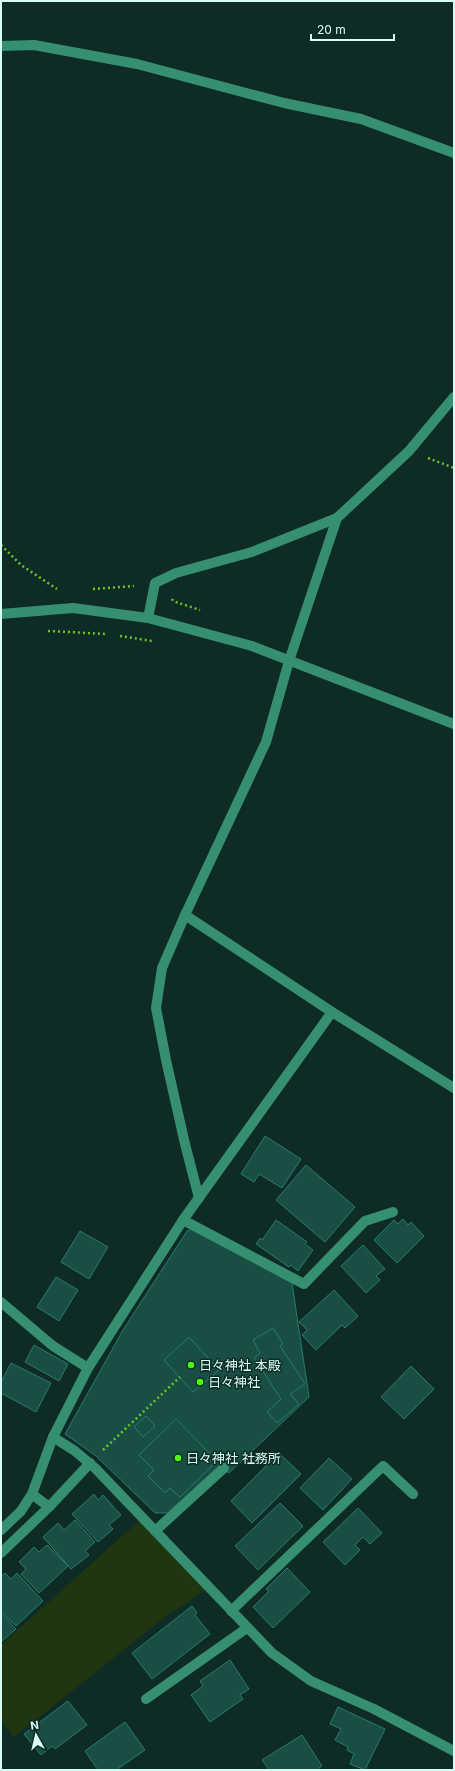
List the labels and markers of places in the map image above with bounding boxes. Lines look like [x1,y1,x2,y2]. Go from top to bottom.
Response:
place label: 日々神社 本殿 [199,1357,281,1373]
marker: 日々神社 本殿 [186,1360,196,1370]
place label: 日々神社 [208,1374,260,1390]
marker: 日々神社 [195,1377,205,1387]
place label: 日々神社 社務所 [186,1450,281,1466]
marker: 日々神社 社務所 [173,1453,183,1463]

